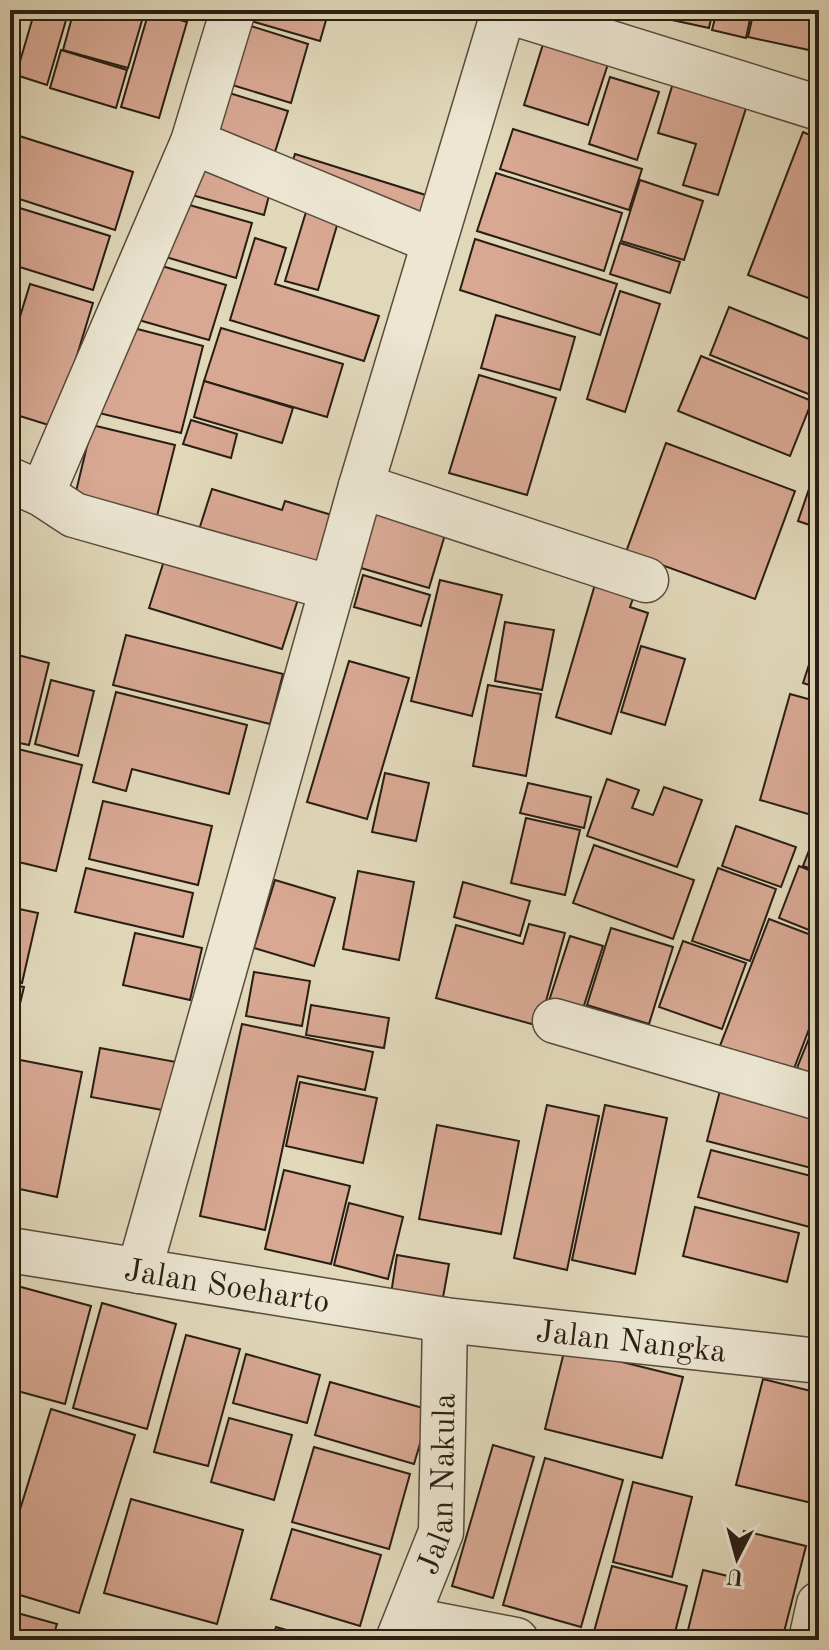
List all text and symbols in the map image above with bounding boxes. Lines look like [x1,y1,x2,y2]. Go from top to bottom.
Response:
street label: Jalan Soeharto [122,1256,332,1320]
street label: Jalan Nangka [534,1317,728,1370]
street label: Jalan Nakula [413,1393,463,1579]
north arrow [697,1518,777,1598]
text: U [725,1564,745,1588]

